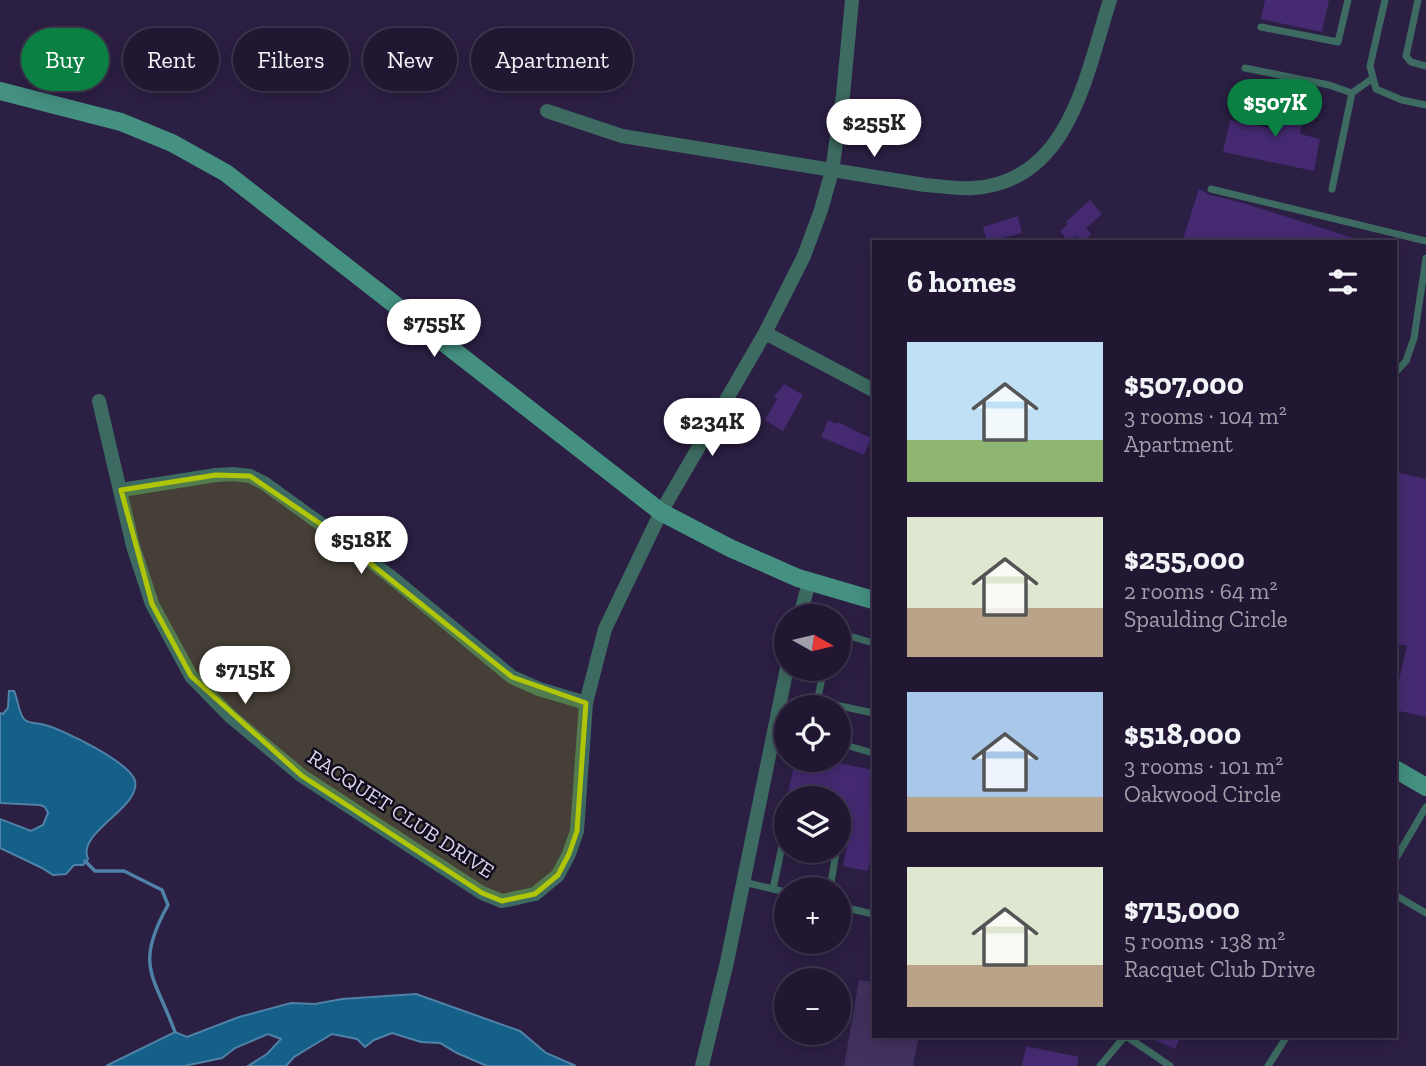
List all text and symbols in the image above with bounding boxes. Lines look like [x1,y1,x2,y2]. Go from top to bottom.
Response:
chip: Buy [21,28,109,91]
chip: Rent [123,28,219,91]
chip: Filters [233,28,349,91]
chip: New [363,28,457,91]
chip: Apartment [471,28,633,91]
pin: $507K [1226,80,1324,139]
text: $507K [1243,88,1307,116]
pin: $255K [825,100,923,159]
text: $255K [842,108,906,136]
icon: filters [1324,263,1362,301]
text: 6 homes [907,264,1016,300]
pin: $755K [385,300,483,359]
text: $755K [403,308,465,336]
text: $507,000 [1124,366,1244,402]
icon: home [963,370,1047,454]
pin: $234K [663,398,761,458]
text: 3 rooms · 104 m² [1124,402,1287,430]
text: $234K [680,407,744,435]
text: Apartment [1124,430,1233,458]
pin: $518K [312,516,410,576]
text: $518K [331,525,391,553]
text: $255,000 [1124,541,1245,577]
icon: home [963,545,1047,629]
text: 2 rooms · 64 m² [1124,577,1277,605]
north arrow [774,604,850,681]
map controls [774,604,851,1045]
text: Spaulding Circle [1124,605,1288,633]
pin: $715K [196,646,294,706]
text: $715K [215,655,275,683]
button: locate [774,695,851,772]
text: $518,000 [1124,716,1241,752]
icon: home [963,720,1047,804]
street label: RACQUET CLUB DRIVE [303,744,499,883]
text: 3 rooms · 101 m² [1124,752,1283,780]
text: Oakwood Circle [1124,780,1281,808]
button: layers [774,786,851,863]
button: + [774,877,851,954]
text: $715,000 [1124,891,1240,927]
icon: home [963,895,1047,979]
text: 5 rooms · 138 m² [1124,927,1285,955]
text: Racquet Club Drive [1124,955,1315,983]
button: − [774,968,851,1045]

